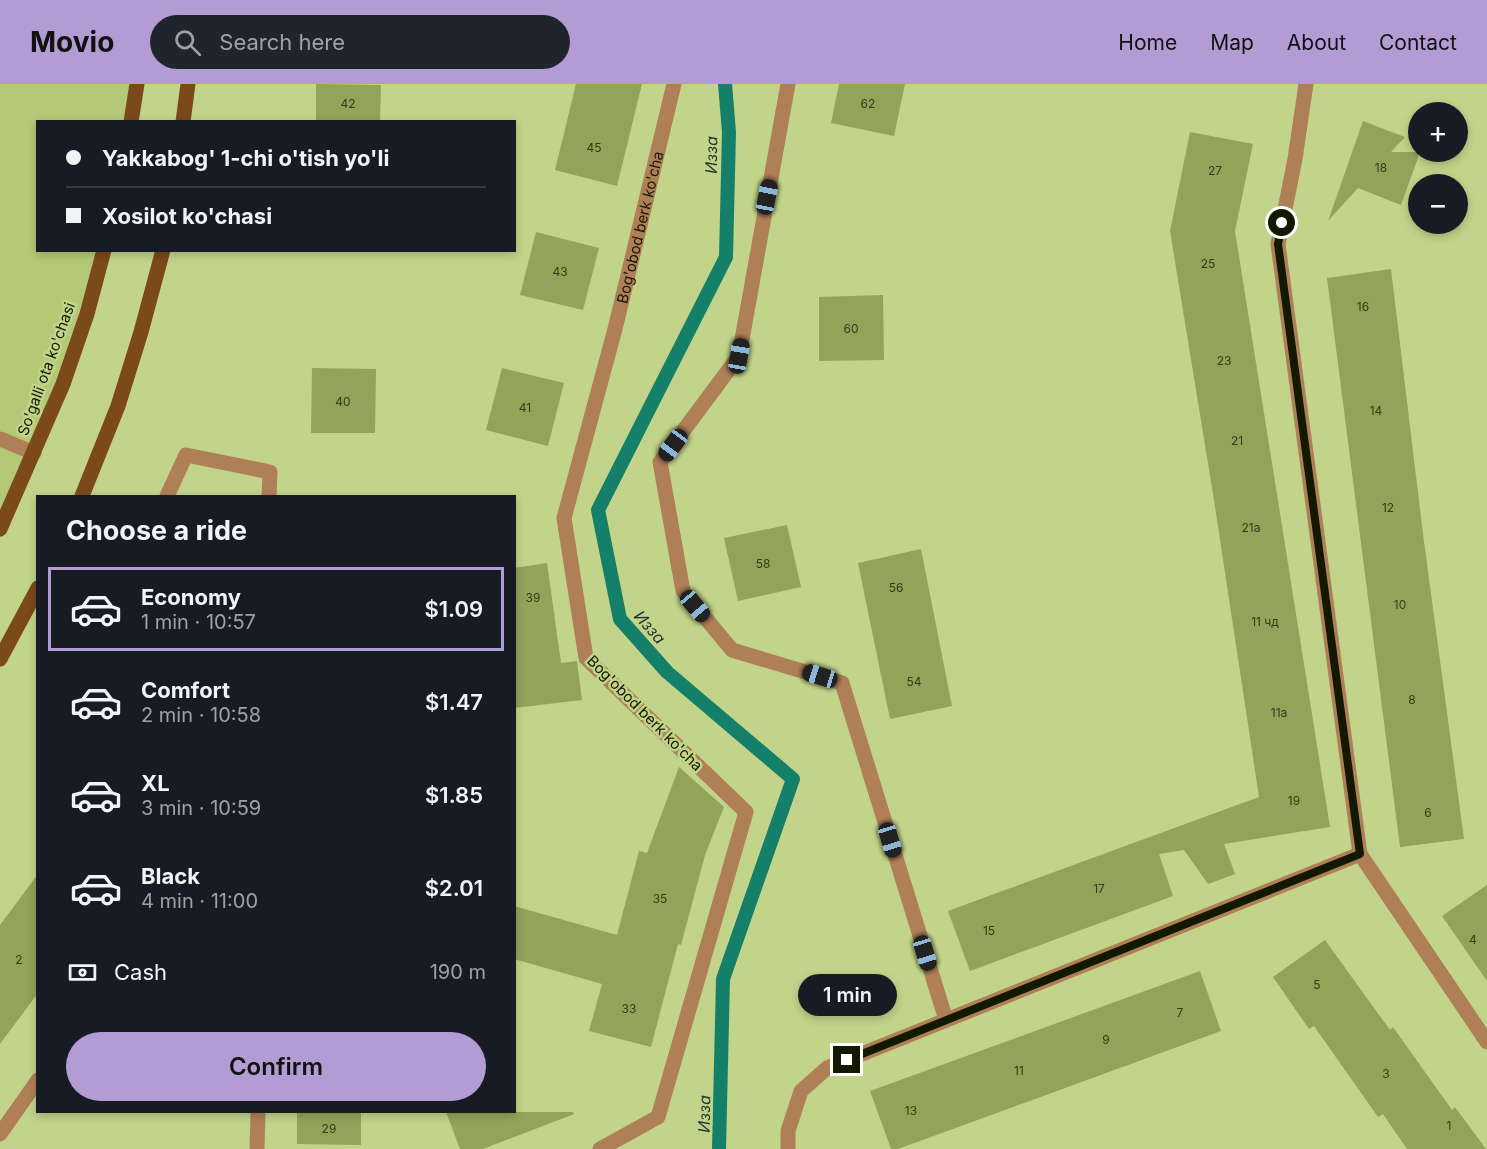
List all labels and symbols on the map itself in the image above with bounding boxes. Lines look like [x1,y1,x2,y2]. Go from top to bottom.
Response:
house number: 42 [340,96,356,111]
house number: 62 [861,96,875,111]
water label: Изза [701,136,721,174]
house number: 45 [586,140,602,155]
street label: Bog'obod berk ko'cha [612,149,667,305]
house number: 18 [1375,160,1387,175]
house number: 27 [1208,163,1222,178]
car [755,178,779,216]
route start [1268,209,1295,236]
house number: 25 [1201,256,1215,271]
house number: 43 [552,264,568,279]
house number: 16 [1357,299,1369,314]
street label: So'galli ota ko'chasi [13,300,79,438]
house number: 60 [843,321,859,336]
car [727,337,751,375]
house number: 23 [1217,353,1231,368]
house number: 40 [335,394,351,409]
house number: 41 [519,400,531,415]
house number: 14 [1370,403,1383,418]
car [655,425,691,465]
house number: 21 [1231,433,1243,448]
house number: 12 [1382,500,1394,515]
house number: 21a [1242,520,1260,535]
house number: 58 [756,556,770,571]
house number: 56 [889,580,903,595]
car [677,586,713,626]
house number: 39 [526,590,540,605]
house number: 10 [1394,597,1406,612]
water label: Изза [630,606,670,648]
house number: 11 чд [1251,614,1279,629]
street label: Bog'obod berk ko'cha [583,651,707,775]
car [800,662,840,690]
house number: 54 [906,674,922,689]
house number: 8 [1408,692,1416,707]
house number: 11a [1271,705,1287,720]
house number: 19 [1288,793,1300,808]
house number: 6 [1424,805,1432,820]
car [876,820,904,860]
house number: 17 [1093,881,1105,896]
house number: 35 [653,891,667,906]
house number: 15 [983,923,995,938]
house number: 4 [1469,932,1477,947]
car [911,933,939,973]
house number: 2 [15,952,23,967]
callout: 1 min [798,973,896,1015]
house number: 5 [1313,977,1321,992]
house number: 33 [622,1001,636,1016]
house number: 7 [1177,1005,1184,1020]
house number: 9 [1102,1032,1110,1047]
route end [833,1046,860,1073]
house number: 11 [1014,1063,1024,1078]
house number: 3 [1382,1066,1390,1081]
water label: Изза [694,1095,714,1133]
house number: 13 [905,1103,917,1118]
house number: 1 [1447,1118,1451,1133]
house number: 29 [322,1121,336,1136]

